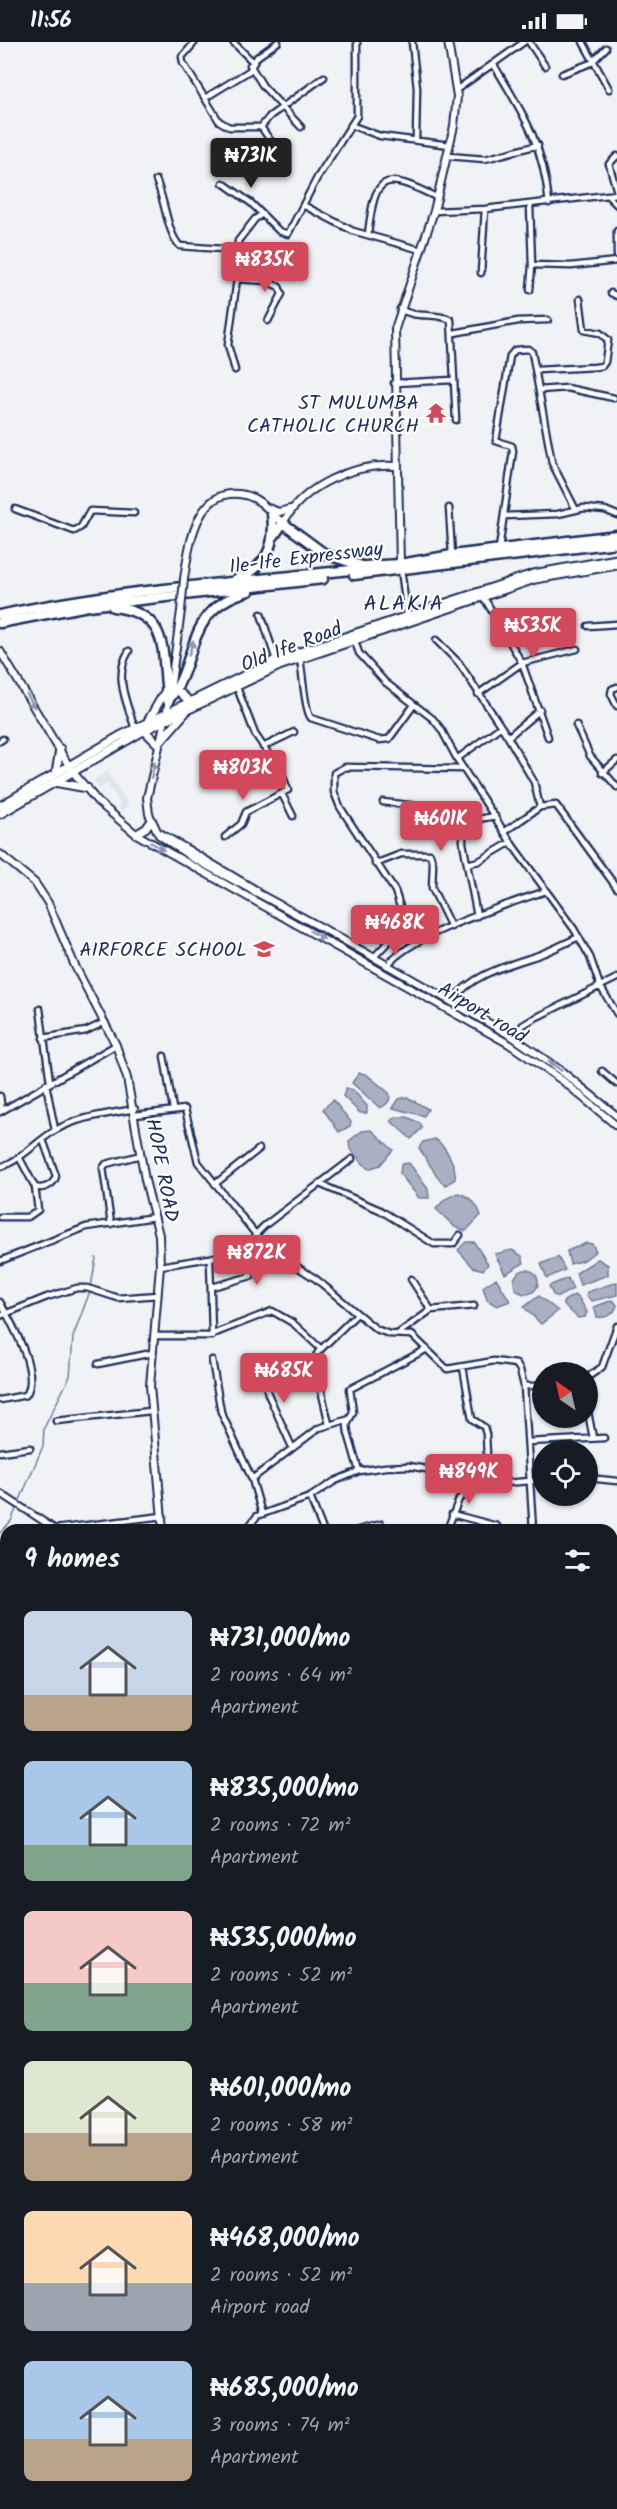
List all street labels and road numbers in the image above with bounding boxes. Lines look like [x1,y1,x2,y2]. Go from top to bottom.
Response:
street label: Ile-Ife Expressway [228,534,386,584]
street label: Old Ife Road [237,614,348,682]
street label: Airport road [431,974,534,1054]
street label: HOPE ROAD [135,1116,187,1225]

